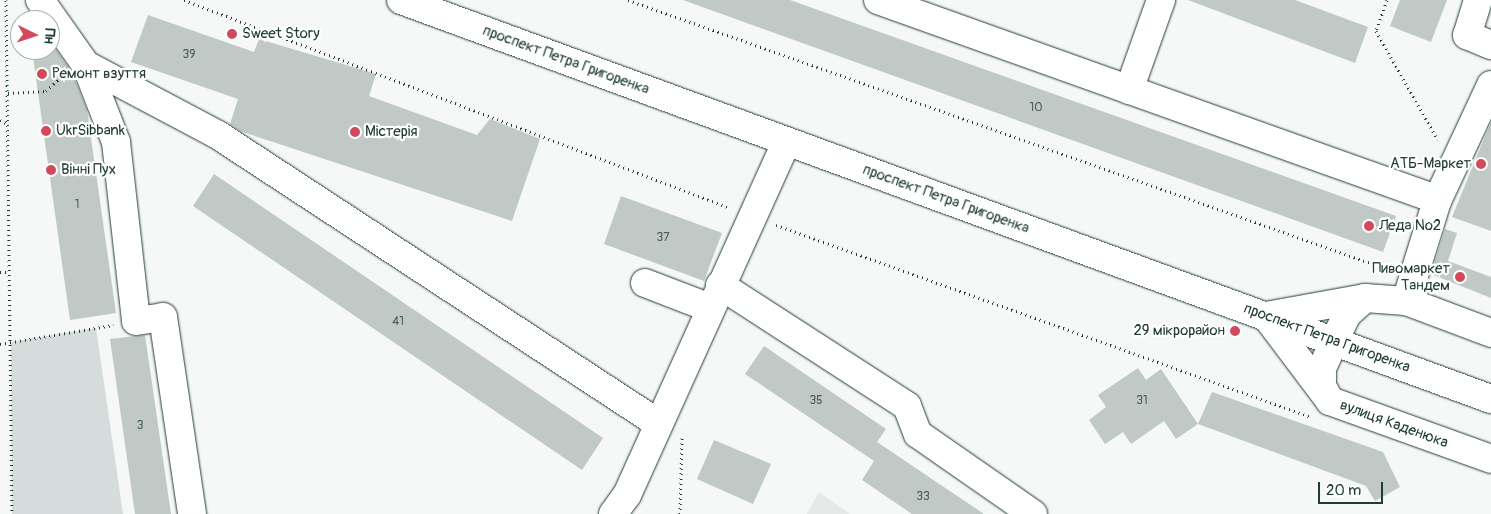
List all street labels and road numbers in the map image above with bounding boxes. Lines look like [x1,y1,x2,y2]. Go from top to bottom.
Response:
street label: проспект Петра Григоренка [480,21,652,99]
street label: проспект Петра Григоренка [860,160,1032,238]
street label: проспект Петра Григоренка [1241,299,1413,377]
street label: вулиця Каденюка [1337,396,1451,452]

